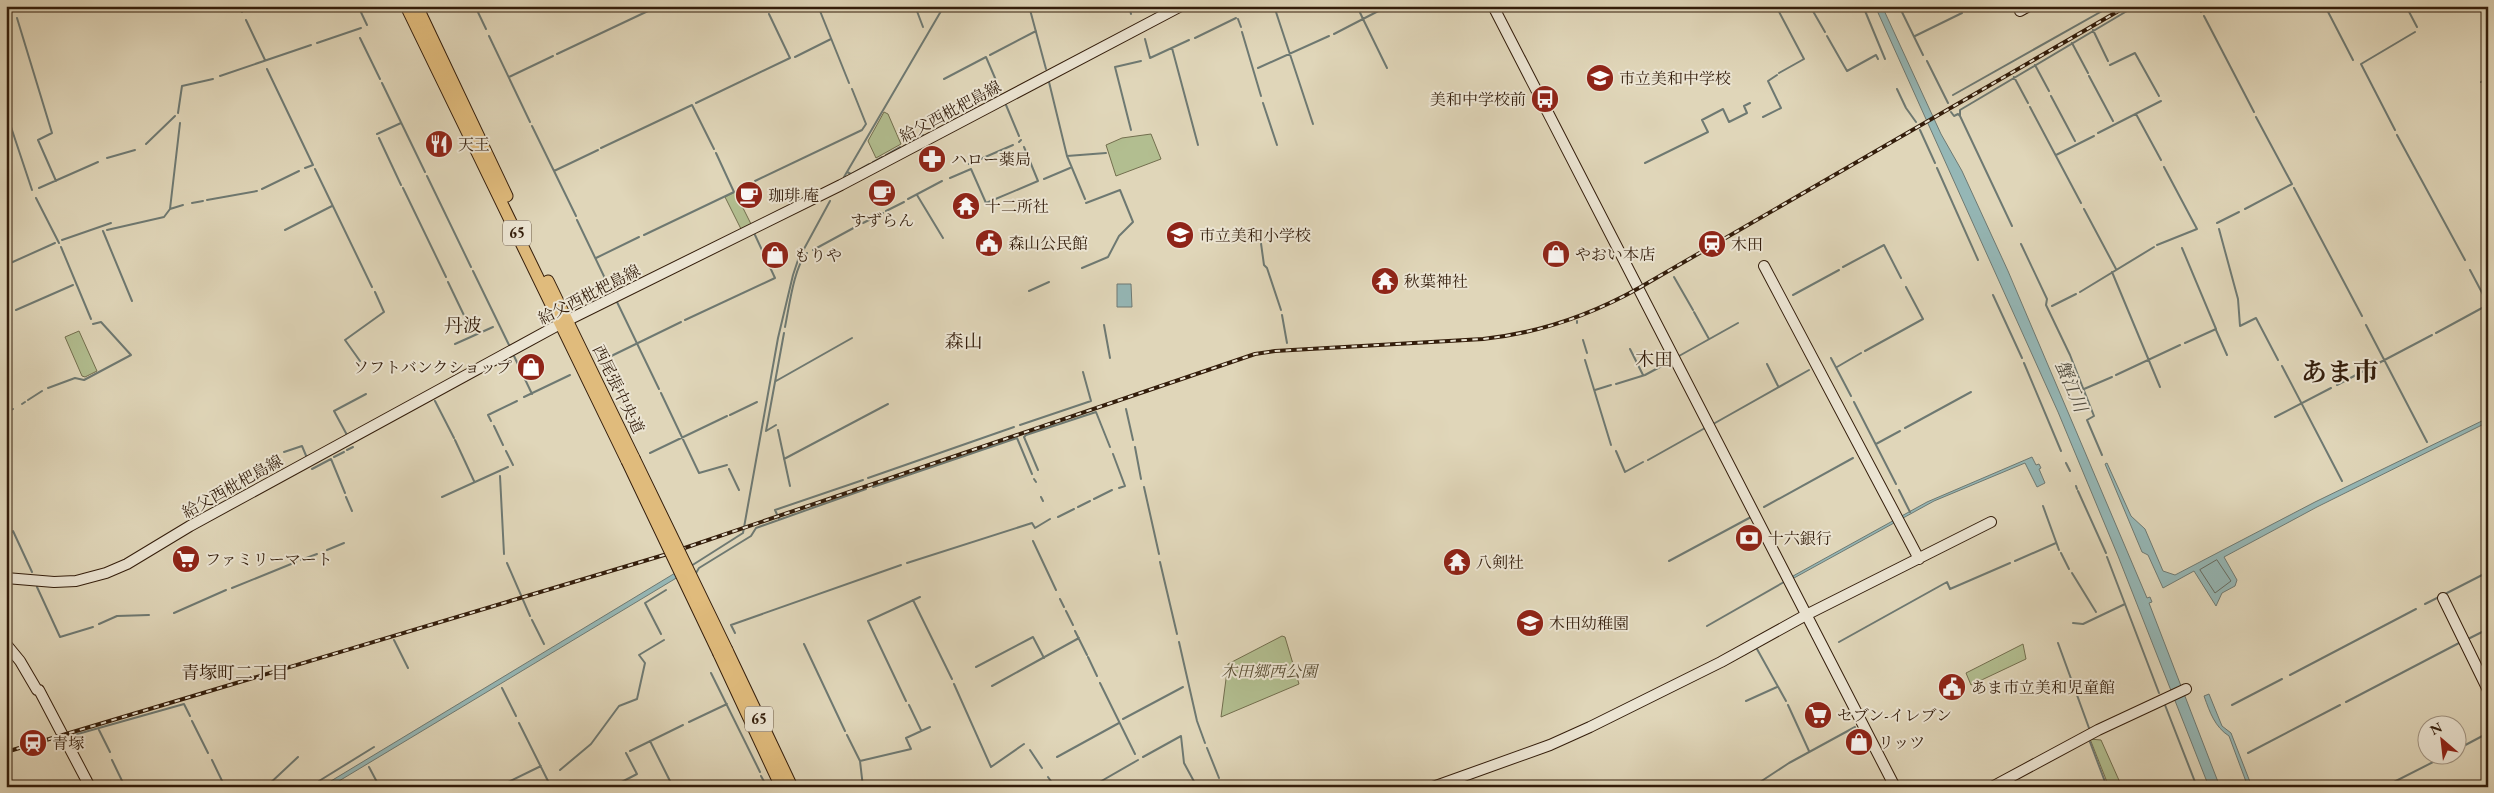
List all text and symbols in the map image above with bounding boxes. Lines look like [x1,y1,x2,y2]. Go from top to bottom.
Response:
school or university icon: 市立美和中学校 [1585,63,1615,93]
place label: 市立美和中学校 [1619,68,1731,89]
street label: 給父西枇杷島線 [896,76,1005,147]
bus stop icon: 美和中学校前 [1530,84,1560,114]
place label: 美和中学校前 [1430,89,1526,110]
restaurant icon: 天王 [424,129,454,159]
place label: 天王 [458,134,490,155]
pharmacy icon: ハロー薬局 [917,144,947,174]
place label: ハロー薬局 [951,149,1031,170]
cafe icon: すずらん [867,178,897,208]
cafe icon: 珈琲 庵 [734,180,764,210]
place label: 珈琲 庵 [768,185,819,206]
temple icon: 十二所社 [951,191,981,221]
place label: 十二所社 [985,196,1049,217]
place label: すずらん [850,210,914,231]
road number: 65 [503,220,531,246]
school or university icon: 市立美和小学校 [1165,220,1195,250]
place label: 市立美和小学校 [1199,225,1311,246]
public building icon: 森山公民館 [974,228,1004,258]
station icon: 木田 [1697,229,1727,259]
place label: 森山公民館 [1008,233,1088,254]
place label: 木田 [1731,234,1763,255]
shop icon: やおい本店 [1541,239,1571,269]
shop icon: もりや [760,240,790,270]
place label: やおい本店 [1575,244,1655,265]
place label: もりや [794,245,842,266]
street label: 給父西枇杷島線 [535,260,644,329]
temple icon: 秋葉神社 [1370,266,1400,296]
place label: 秋葉神社 [1404,271,1468,292]
district label: 丹波 [444,313,482,338]
district label: 森山 [945,329,983,354]
street label: 西尾張中央道 [588,341,649,437]
district label: 木田 [1635,347,1673,372]
shop icon: ソフトバンクショップ [516,352,546,382]
district label: あま市 [2301,355,2379,389]
water label: 蟹江川 [2050,356,2093,417]
place label: ソフトバンクショップ [353,357,512,378]
street label: 給父西枇杷島線 [178,450,286,523]
bank icon: 十六銀行 [1734,523,1764,553]
place label: 十六銀行 [1768,528,1832,549]
supermarket icon: ファミリーマート [171,544,201,574]
temple icon: 八剣社 [1442,547,1472,577]
place label: ファミリーマート [205,549,333,570]
place label: 八剣社 [1476,552,1524,573]
school or university icon: 木田幼稚園 [1515,608,1545,638]
place label: 木田幼稚園 [1549,613,1629,634]
district label: 青塚町二丁目 [181,661,289,684]
park label: 木田郷西公園 [1221,661,1320,682]
public building icon: あま市立美和児童館 [1937,672,1967,702]
place label: あま市立美和児童館 [1971,677,2115,698]
supermarket icon: セブン-イレブン [1803,700,1833,730]
place label: セブン-イレブン [1837,705,1952,726]
road number: 65 [745,706,773,732]
north arrow [2416,716,2466,766]
text: N [2427,718,2446,739]
shop icon: リッツ [1844,727,1874,757]
station icon: 青塚 [18,728,48,758]
place label: リッツ [1878,732,1925,753]
place label: 青塚 [52,733,84,754]

